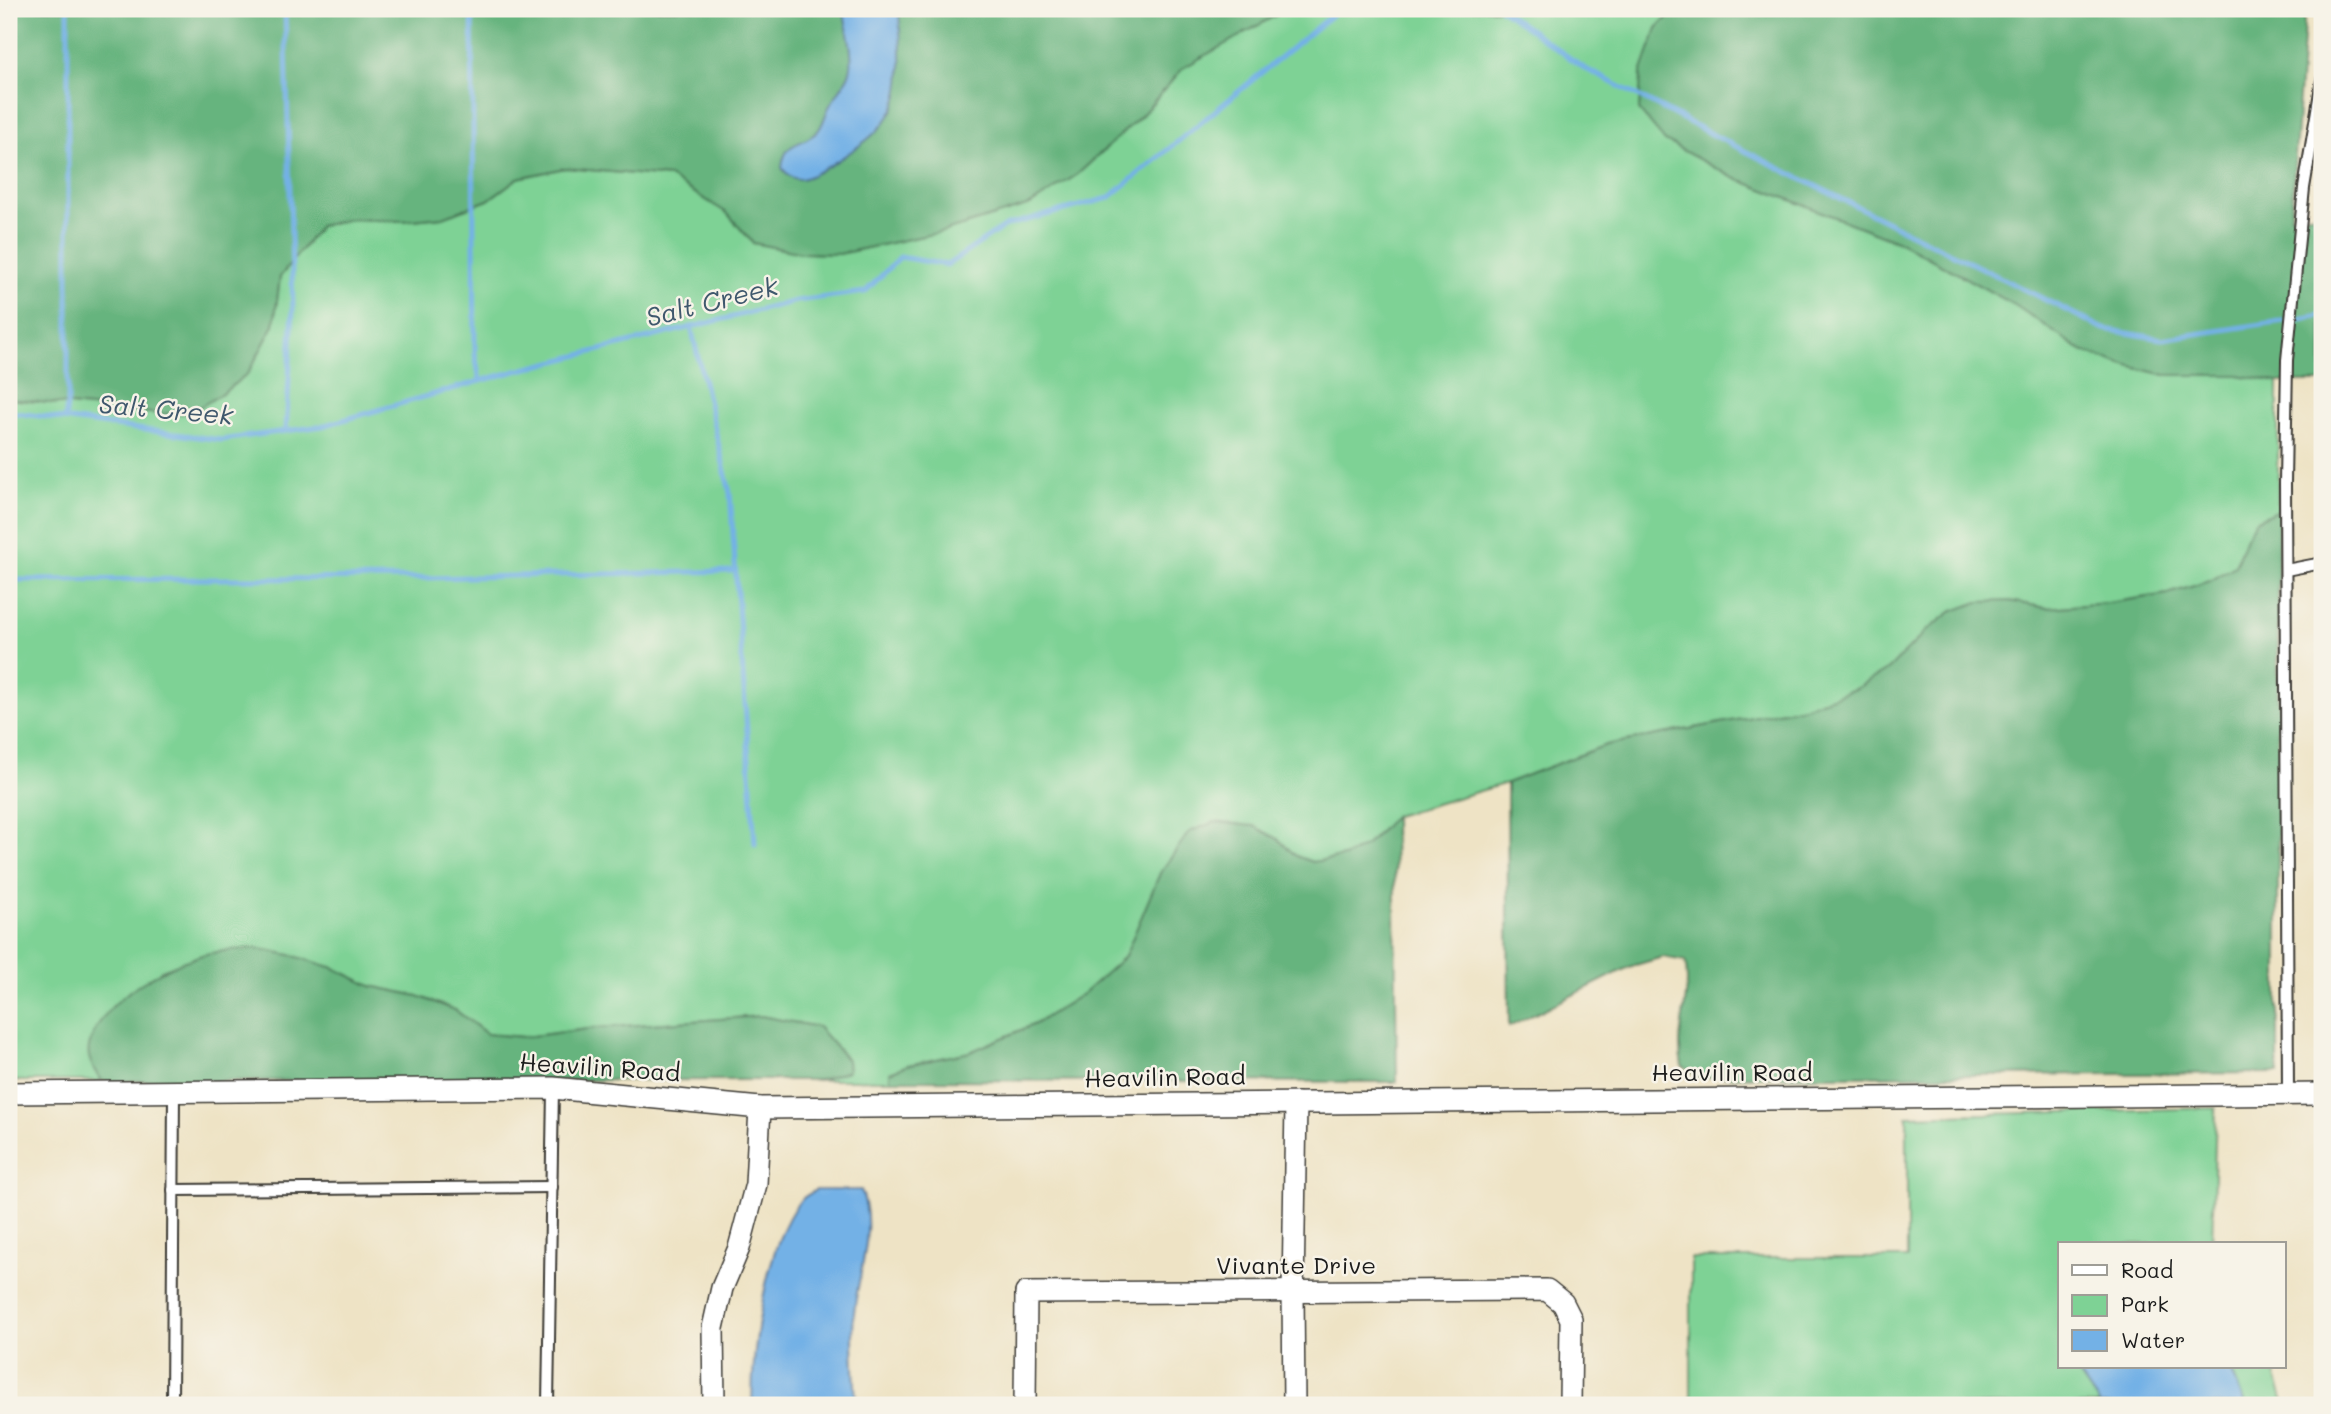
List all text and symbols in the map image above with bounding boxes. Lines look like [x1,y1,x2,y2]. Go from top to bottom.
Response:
water label: Salt Creek [642,268,782,334]
water label: Salt Creek [97,386,236,432]
street label: Heavilin Road [519,1045,682,1088]
street label: Heavilin Road [1651,1056,1813,1087]
street label: Heavilin Road [1084,1060,1246,1093]
legend [2058,1242,2286,1368]
street label: Vivante Drive [1216,1249,1376,1280]
text: Road [2121,1256,2173,1283]
text: Park [2121,1290,2169,1317]
text: Water [2121,1326,2185,1353]

